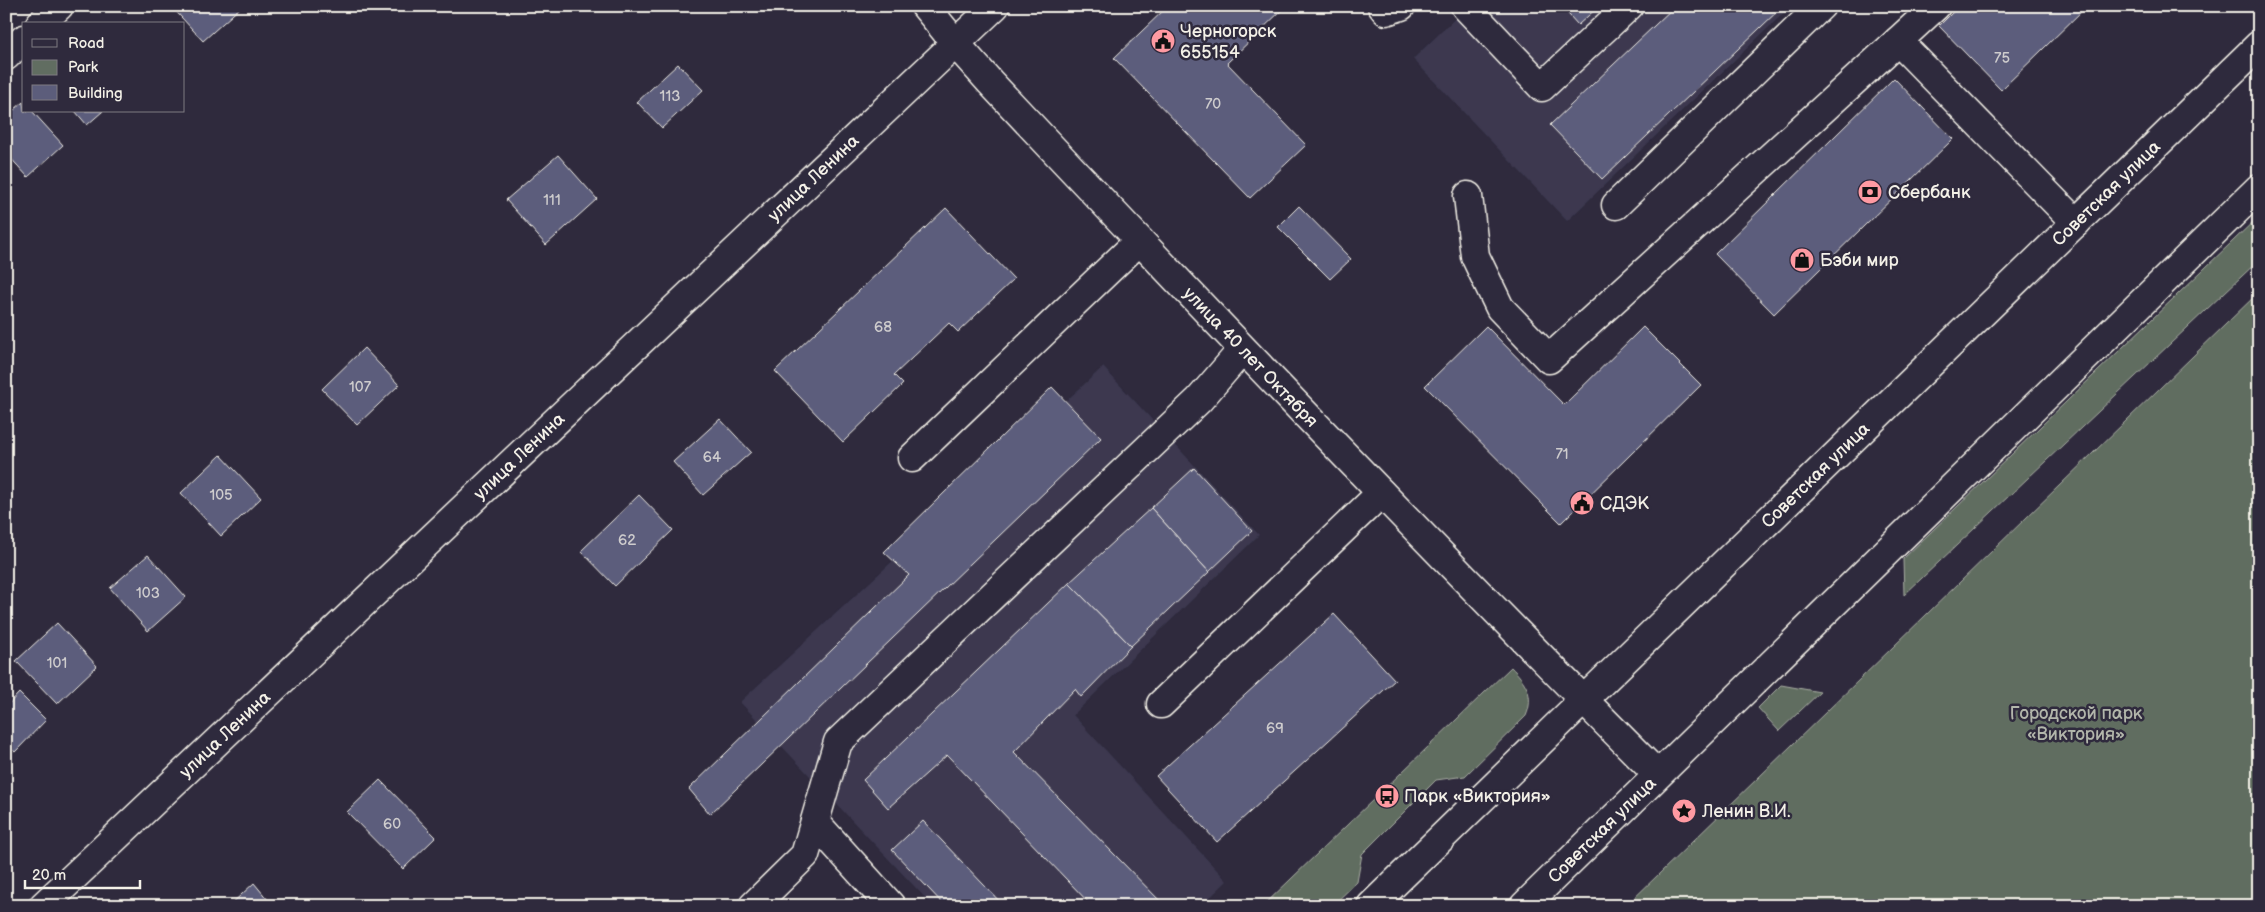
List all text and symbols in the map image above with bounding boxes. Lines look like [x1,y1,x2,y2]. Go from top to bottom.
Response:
place label: Черногорск 655154 [1180,21,1277,63]
legend [22,22,185,112]
public building icon: Черногорск 655154 [1150,28,1176,54]
text: Road [68,34,104,53]
house number: 75 [1994,49,2010,68]
text: Park [68,58,99,77]
text: Building [68,84,123,103]
house number: 113 [660,87,680,106]
house number: 70 [1205,95,1221,114]
street label: улица Ленина [764,130,864,226]
street label: Советская улица [2048,136,2165,251]
bank icon: Сбербанк [1857,179,1883,205]
place label: Сбербанк [1888,182,1971,203]
house number: 111 [543,191,561,210]
shop icon: Бэби мир [1789,247,1815,273]
place label: Бэби мир [1820,250,1899,271]
street label: улица 40 лет Октября [1179,283,1322,432]
house number: 68 [874,318,892,337]
house number: 107 [349,378,372,397]
street label: улица Ленина [469,408,569,504]
street label: Советская улица [1757,418,1874,533]
house number: 71 [1555,445,1569,464]
house number: 64 [703,448,721,467]
house number: 105 [209,486,233,505]
public building icon: СДЭК [1569,490,1595,516]
place label: СДЭК [1600,493,1649,514]
house number: 62 [618,531,636,550]
house number: 103 [136,584,160,603]
house number: 101 [47,654,67,673]
street label: улица Ленина [175,686,275,783]
park label: Городской парк «Виктория» [2010,703,2143,745]
house number: 69 [1266,719,1284,738]
street label: Советская улица [1544,773,1661,888]
bus stop icon: Парк «Виктория» [1374,783,1400,809]
place label: Парк «Виктория» [1404,786,1551,807]
place icon: Ленин В.И. [1671,798,1697,824]
place label: Ленин В.И. [1701,801,1791,822]
house number: 60 [383,815,401,834]
scale bar [25,857,140,889]
text: 20 m [32,866,66,885]

